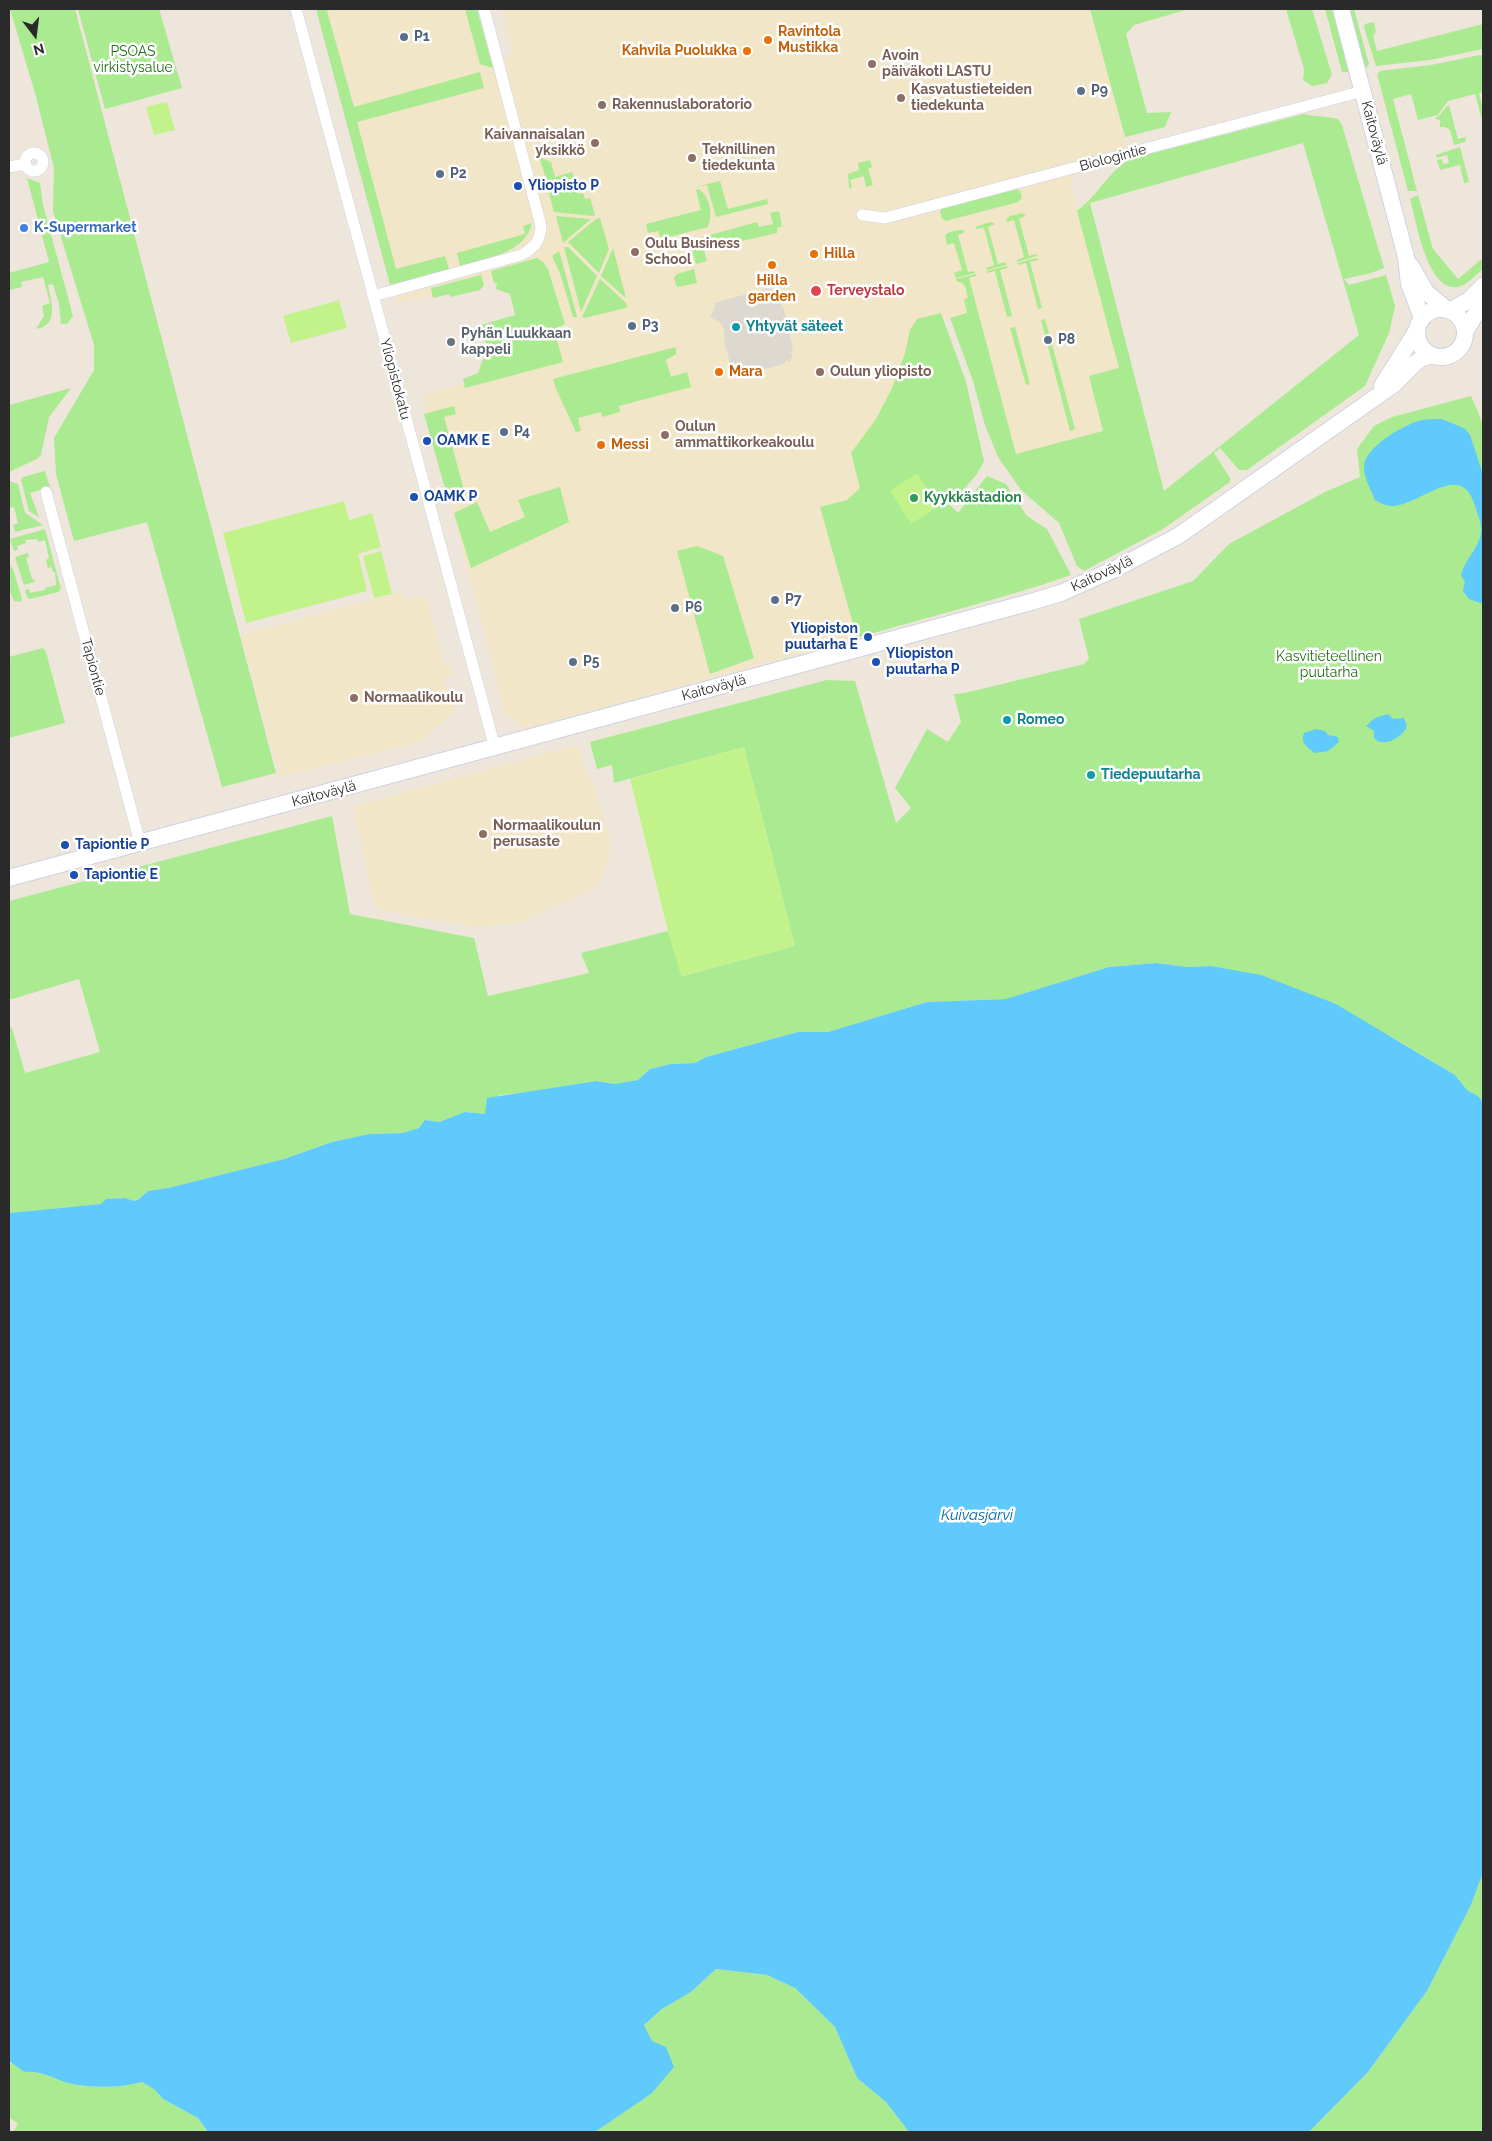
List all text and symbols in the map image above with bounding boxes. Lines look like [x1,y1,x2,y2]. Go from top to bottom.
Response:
north arrow [10,10,60,60]
place label: Ravintola Mustikka [778,24,841,56]
place label: P1 [414,29,430,45]
marker: P1 [398,31,410,43]
marker: Ravintola Mustikka [762,34,774,46]
text: N [32,40,46,59]
place label: Kahvila Puolukka [622,43,737,59]
park label: PSOAS virkistysalue [93,44,173,76]
marker: Kahvila Puolukka [741,45,753,57]
place label: Avoin päiväkoti LASTU [882,48,991,80]
marker: Avoin päiväkoti LASTU [866,58,878,70]
place label: Kasvatustieteiden tiedekunta [911,82,1032,114]
place label: P9 [1091,83,1108,99]
marker: P9 [1075,85,1087,97]
marker: Kasvatustieteiden tiedekunta [895,92,907,104]
place label: Rakennuslaboratorio [612,97,752,113]
marker: Rakennuslaboratorio [596,99,608,111]
street label: Kaitoväylä [1357,99,1391,167]
place label: Kaivannaisalan yksikkö [484,127,585,160]
marker: Kaivannaisalan yksikkö [589,137,601,149]
street label: Biologintie [1078,141,1148,175]
place label: Teknillinen tiedekunta [702,142,775,174]
marker: Teknillinen tiedekunta [686,152,698,164]
place label: P2 [450,166,467,182]
marker: P2 [434,168,446,180]
place label: Yliopisto P [528,178,599,194]
marker: Yliopisto P [512,180,524,192]
place label: K-Supermarket [34,220,137,236]
marker: K-Supermarket [18,222,30,234]
place label: Oulu Business School [645,236,740,268]
marker: Oulu Business School [629,246,641,258]
place label: Hilla [824,246,855,262]
marker: Hilla [808,248,820,260]
marker: Hilla garden [766,259,778,271]
place label: Hilla garden [748,273,796,306]
place label: Terveystalo [827,283,904,299]
marker: Terveystalo [809,284,823,298]
place label: P3 [642,318,659,334]
place label: Yhtyvät säteet [746,319,843,335]
marker: P3 [626,320,638,332]
marker: Yhtyvät säteet [730,321,742,333]
place label: Pyhän Luukkaan kappeli [461,326,571,358]
place label: P8 [1058,332,1075,348]
marker: P8 [1042,334,1054,346]
street label: Yliopistokatu [376,336,414,422]
marker: Pyhän Luukkaan kappeli [445,336,457,348]
place label: Mara [729,364,762,380]
place label: Oulun yliopisto [830,364,931,380]
marker: Mara [713,366,725,378]
marker: Oulun yliopisto [814,366,826,378]
place label: Oulun ammattikorkeakoulu [675,419,814,452]
place label: P4 [514,424,530,440]
marker: P4 [498,426,510,438]
marker: Oulun ammattikorkeakoulu [659,429,671,441]
place label: OAMK E [437,433,490,449]
marker: OAMK E [421,435,433,447]
place label: Messi [611,437,649,453]
marker: Messi [595,439,607,451]
place label: OAMK P [424,489,477,505]
place label: Kyykkästadion [924,490,1022,506]
marker: OAMK P [408,491,420,503]
marker: Kyykkästadion [908,492,920,504]
street label: Kaitoväylä [1069,552,1135,596]
place label: P7 [785,592,802,608]
marker: P7 [769,594,781,606]
place label: P6 [685,600,702,616]
marker: P6 [669,602,681,614]
place label: Yliopiston puutarha E [785,621,858,654]
marker: Yliopiston puutarha E [862,631,874,643]
street label: Tapiontie [77,636,109,698]
place label: Yliopiston puutarha P [886,646,960,679]
park label: Kasvitieteellinen puutarha [1276,649,1382,682]
place label: P5 [583,654,599,670]
marker: P5 [567,656,579,668]
marker: Yliopiston puutarha P [870,656,882,668]
street label: Kaitoväylä [680,671,748,705]
place label: Normaalikoulu [364,690,463,706]
marker: Normaalikoulu [348,692,360,704]
place label: Romeo [1017,712,1064,728]
marker: Romeo [1001,714,1013,726]
place label: Tiedepuutarha [1101,767,1201,783]
marker: Tiedepuutarha [1085,769,1097,781]
street label: Kaitoväylä [290,777,358,811]
place label: Normaalikoulun perusaste [493,818,601,850]
marker: Normaalikoulun perusaste [477,828,489,840]
place label: Tapiontie P [75,837,149,853]
marker: Tapiontie P [59,839,71,851]
place label: Tapiontie E [84,867,158,883]
marker: Tapiontie E [68,869,80,881]
water label: Kuivasjärvi [941,1506,1013,1524]

